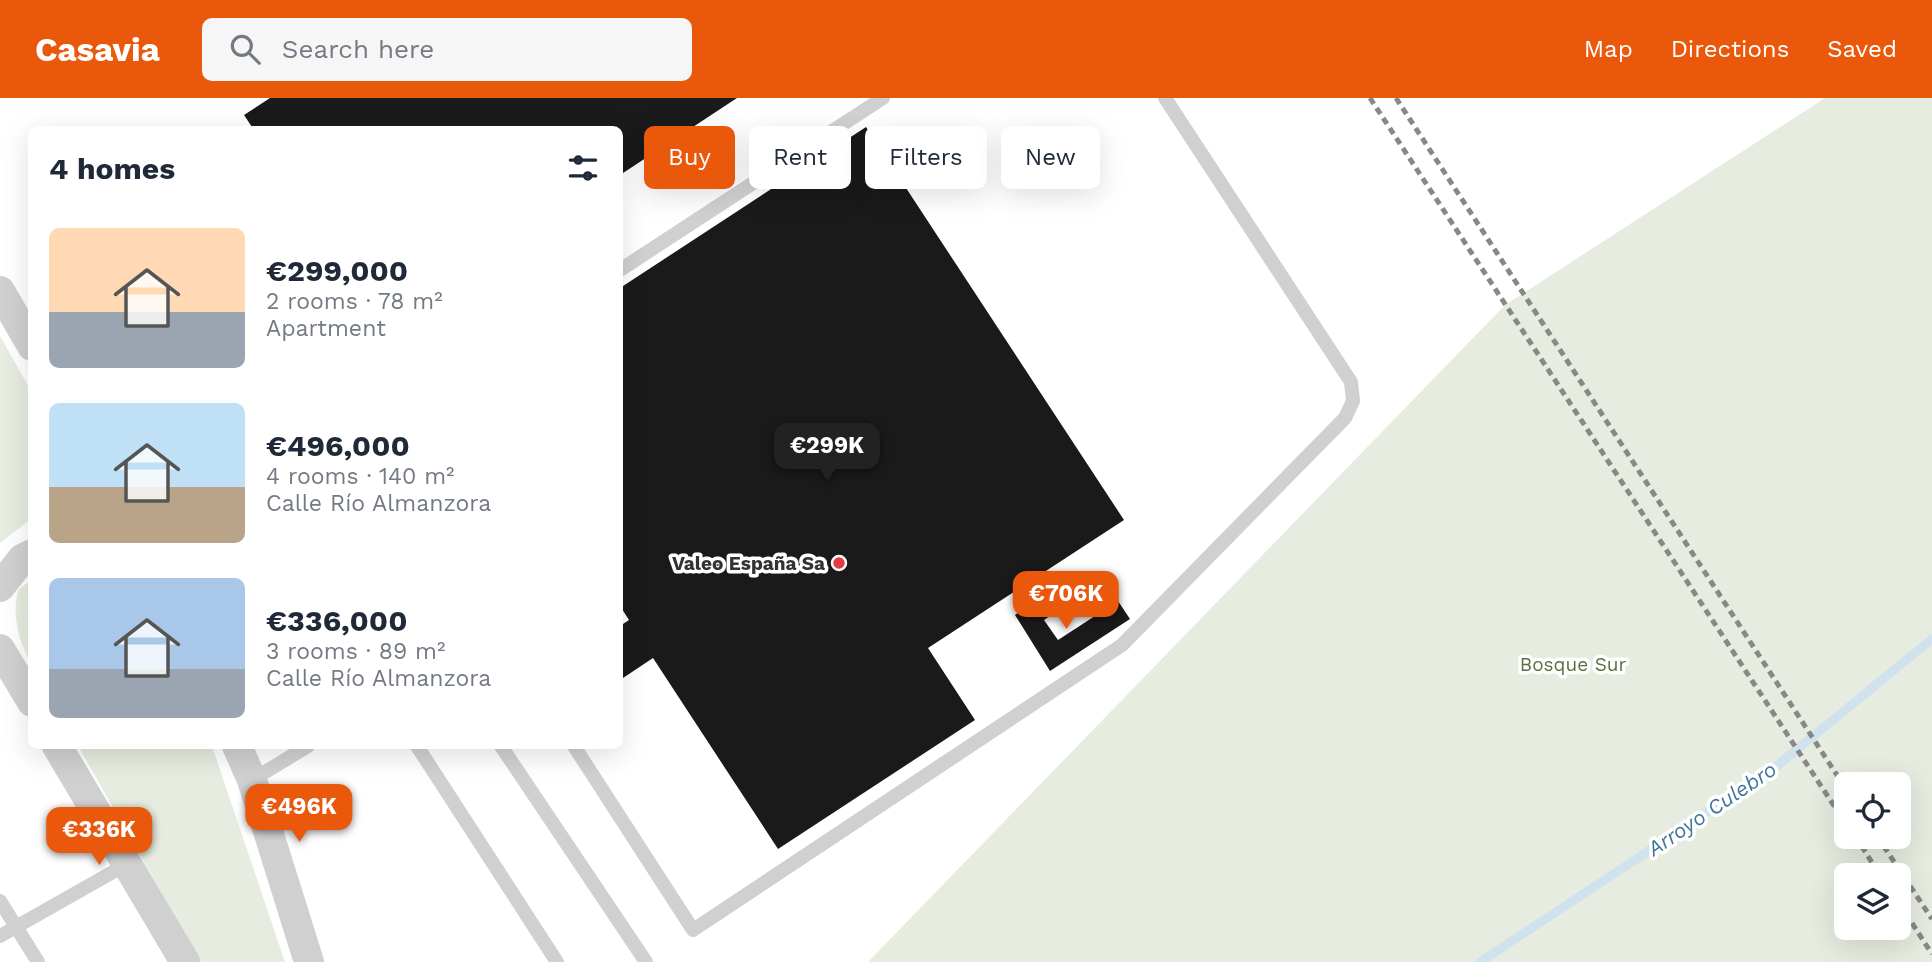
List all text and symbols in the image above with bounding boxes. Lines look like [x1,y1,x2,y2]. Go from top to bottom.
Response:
search box [202,18,692,81]
text: Casavia [35,30,160,69]
icon: search [226,30,264,68]
text: Search here [282,34,434,64]
text: Map [1584,35,1633,63]
text: Directions [1671,35,1789,63]
text: Saved [1827,35,1897,63]
chip: Buy [644,126,735,189]
chip: Rent [749,126,851,189]
chip: Filters [865,126,987,189]
chip: New [1001,126,1100,189]
icon: filters [564,149,602,187]
text: 4 homes [49,151,175,186]
text: €299,000 [266,253,408,288]
icon: home [105,256,189,340]
text: 2 rooms · 78 m² [266,288,443,315]
text: Apartment [266,315,386,342]
pin: €299K [778,424,876,483]
text: €496,000 [266,428,410,463]
icon: home [105,431,189,515]
text: €299K [790,432,864,459]
text: 4 rooms · 140 m² [266,463,454,490]
text: Calle Río Almanzora [266,490,491,517]
place label: Valeo España Sa [672,552,825,575]
marker: Valeo España Sa [831,555,847,571]
pin: €706K [1017,572,1115,631]
text: €706K [1029,580,1103,607]
text: €336,000 [266,603,408,638]
icon: home [105,606,189,690]
text: 3 rooms · 89 m² [266,638,445,665]
park label: Bosque Sur [1520,653,1626,676]
text: Calle Río Almanzora [266,665,491,692]
water label: Arroyo Culebro [1642,756,1781,861]
map controls [1834,772,1911,940]
button: locate [1834,772,1911,849]
pin: €496K [250,784,348,844]
text: €496K [261,793,337,820]
pin: €336K [50,808,148,867]
text: €336K [62,816,136,843]
button: layers [1834,863,1911,940]

